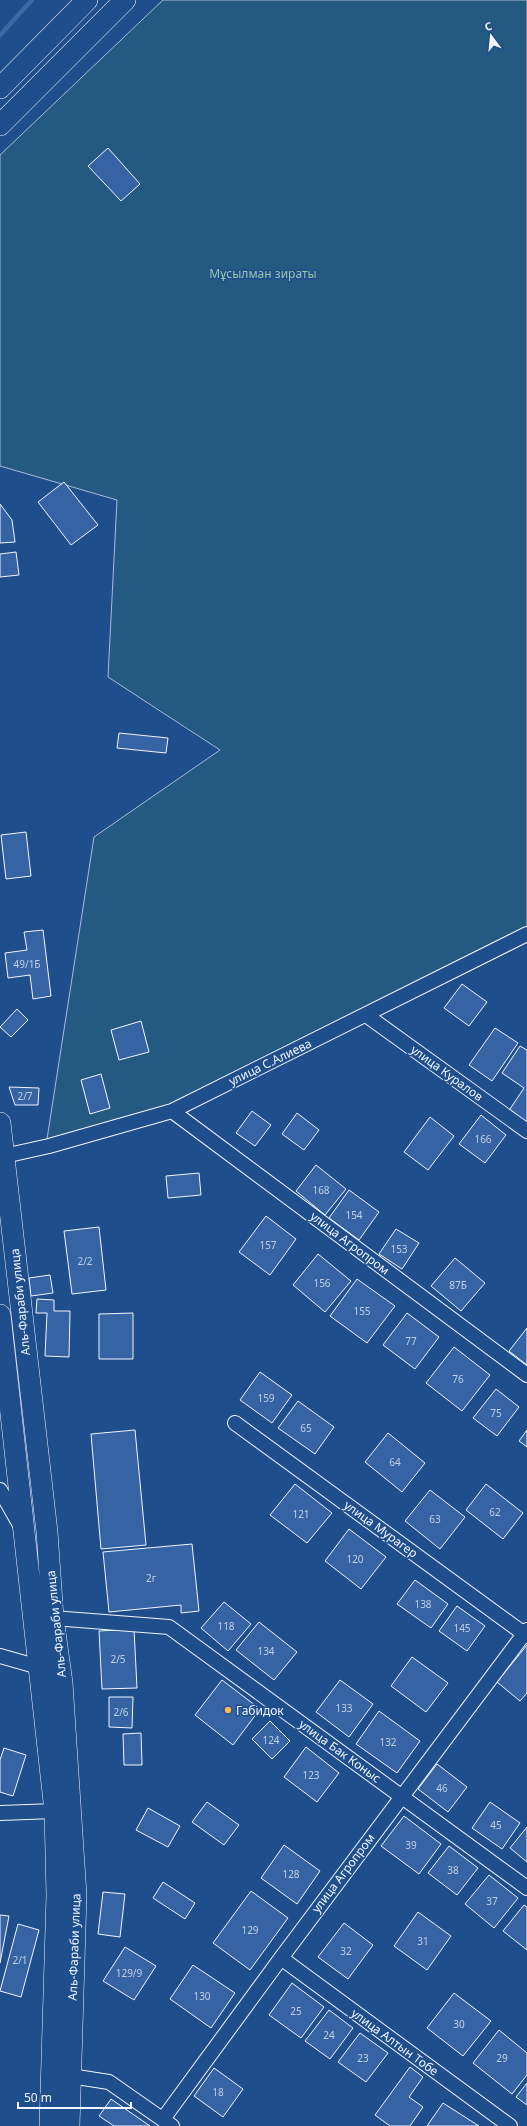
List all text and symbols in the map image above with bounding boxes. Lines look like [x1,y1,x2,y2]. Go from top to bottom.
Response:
north arrow [471,16,511,56]
text: С [483,18,494,34]
park label: Мұсылман зираты [209,265,317,282]
house number: 49/1Б [13,957,41,971]
street label: улица С.Алиева [226,1035,314,1089]
street label: улица Куралов [407,1041,487,1105]
house number: 2/7 [17,1089,33,1103]
house number: 166 [474,1132,492,1146]
house number: 168 [312,1183,330,1197]
street label: улица Агропром [307,1208,393,1278]
house number: 154 [345,1208,363,1222]
house number: 157 [259,1238,277,1252]
house number: 153 [390,1242,408,1256]
street label: Аль-Фараби улица [6,1248,34,1356]
house number: 2/2 [77,1254,93,1268]
house number: 156 [313,1276,331,1290]
house number: 87Б [449,1278,467,1292]
house number: 155 [353,1304,371,1318]
house number: 77 [405,1334,417,1348]
house number: 76 [452,1372,464,1386]
house number: 159 [257,1391,275,1405]
house number: 75 [490,1406,502,1420]
house number: 65 [300,1421,312,1435]
house number: 64 [389,1455,401,1469]
street label: улица Мурагер [341,1497,421,1561]
house number: 62 [489,1505,501,1519]
house number: 121 [292,1507,310,1521]
house number: 63 [429,1512,441,1526]
house number: 120 [346,1552,364,1566]
street label: Аль-Фараби улица [42,1570,70,1678]
house number: 2г [146,1571,157,1585]
house number: 138 [414,1597,432,1611]
house number: 118 [217,1619,235,1633]
house number: 145 [453,1621,471,1635]
house number: 134 [257,1644,275,1658]
house number: 2/5 [110,1652,126,1666]
house number: 133 [335,1701,353,1715]
place label: Габидок [236,1702,284,1719]
house number: 2/6 [113,1705,129,1719]
marker: Габидок [223,1705,233,1715]
street label: улица Бак Коныс [296,1715,384,1787]
house number: 124 [262,1733,280,1747]
house number: 132 [379,1735,397,1749]
house number: 123 [302,1768,320,1782]
house number: 46 [436,1781,448,1795]
house number: 45 [490,1818,502,1832]
street label: улица Агропром [308,1830,378,1916]
house number: 39 [405,1838,417,1852]
house number: 38 [447,1863,459,1877]
house number: 128 [282,1867,300,1881]
street label: Аль-Фараби улица [64,1893,84,2001]
house number: 37 [486,1894,498,1908]
house number: 129 [241,1923,259,1937]
house number: 31 [417,1934,429,1948]
house number: 32 [340,1944,352,1958]
house number: 2/1 [12,1953,28,1967]
house number: 129/9 [116,1966,143,1980]
house number: 130 [193,1989,211,2003]
house number: 25 [290,2004,302,2018]
street label: улица Алтын Тобе [348,2005,442,2080]
house number: 30 [453,2017,465,2031]
house number: 24 [323,2028,335,2042]
house number: 23 [357,2051,369,2065]
house number: 29 [496,2051,508,2065]
scale bar [18,2084,131,2110]
house number: 18 [212,2085,224,2099]
text: 50 m [24,2089,52,2106]

